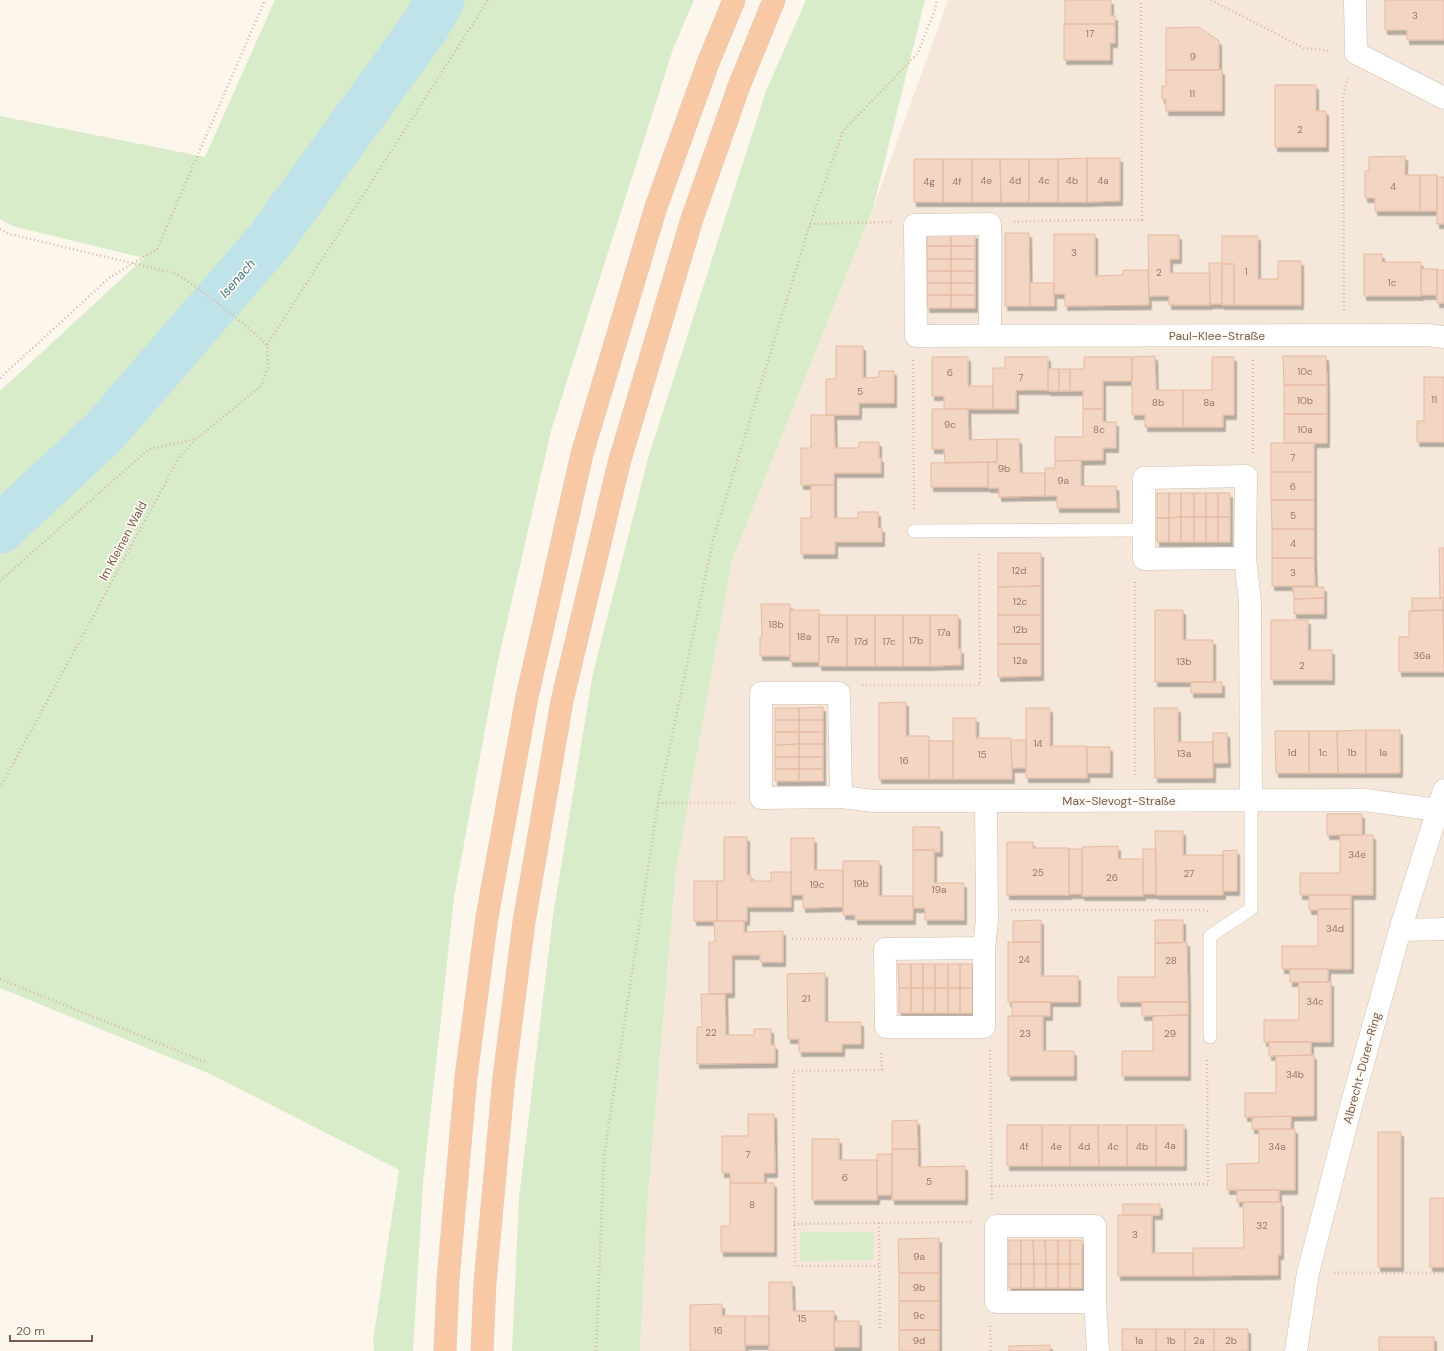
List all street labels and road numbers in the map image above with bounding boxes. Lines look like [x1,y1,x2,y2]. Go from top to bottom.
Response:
street label: Paul-Klee-Straße [1169,328,1265,344]
street label: Im Kleinen Wald [95,499,151,583]
street label: Max-Slevogt-Straße [1062,793,1176,809]
street label: Albrecht-Dürer-Ring [1339,1010,1385,1126]

